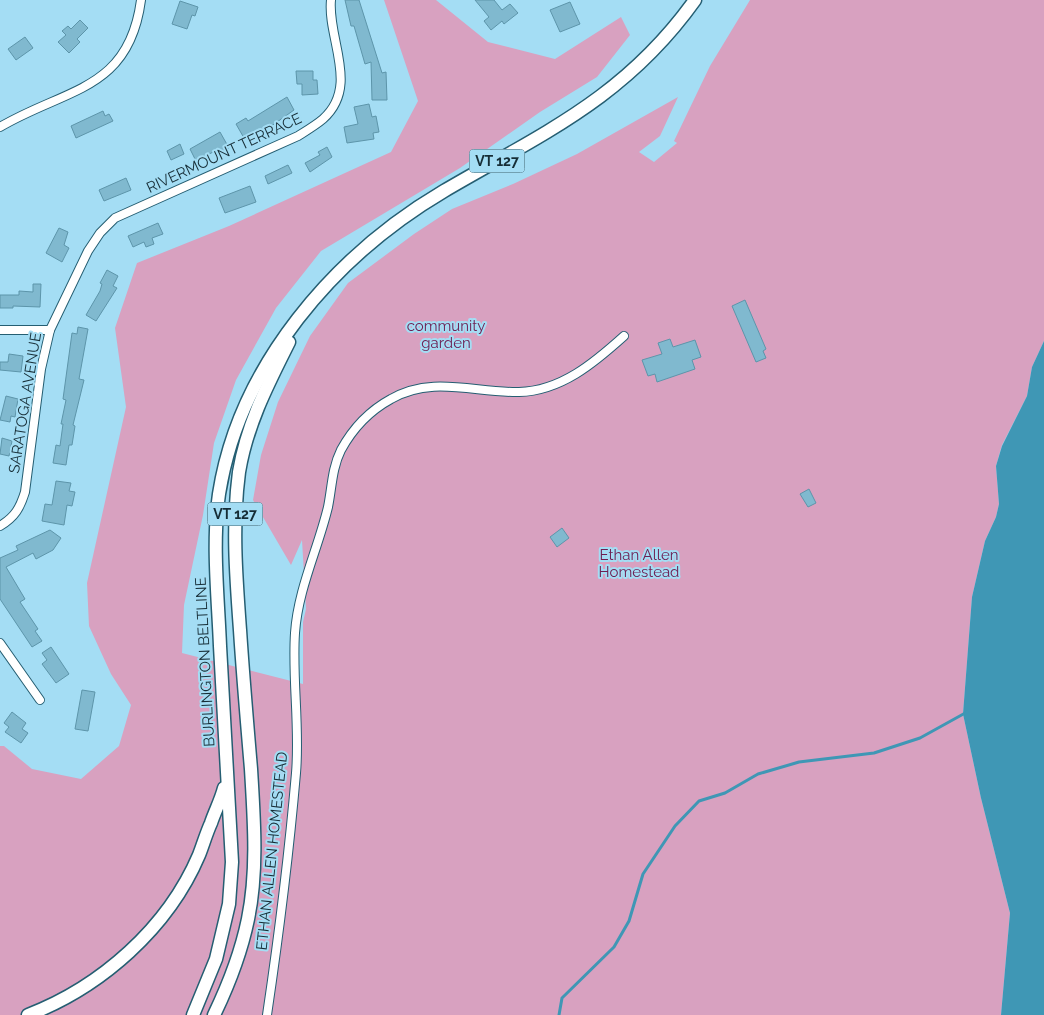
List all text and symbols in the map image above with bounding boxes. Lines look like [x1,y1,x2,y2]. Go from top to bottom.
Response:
street label: RIVERMOUNT TERRACE [144,109,304,197]
road number: VT 127 [470,150,524,172]
park label: community garden [407,317,485,352]
street label: SARATOGA AVENUE [5,331,45,475]
road number: VT 127 [208,502,262,526]
park label: Ethan Allen Homestead [599,546,679,581]
street label: BURLINGTON BELTLINE [192,577,218,747]
street label: ETHAN ALLEN HOMESTEAD [253,751,291,951]

